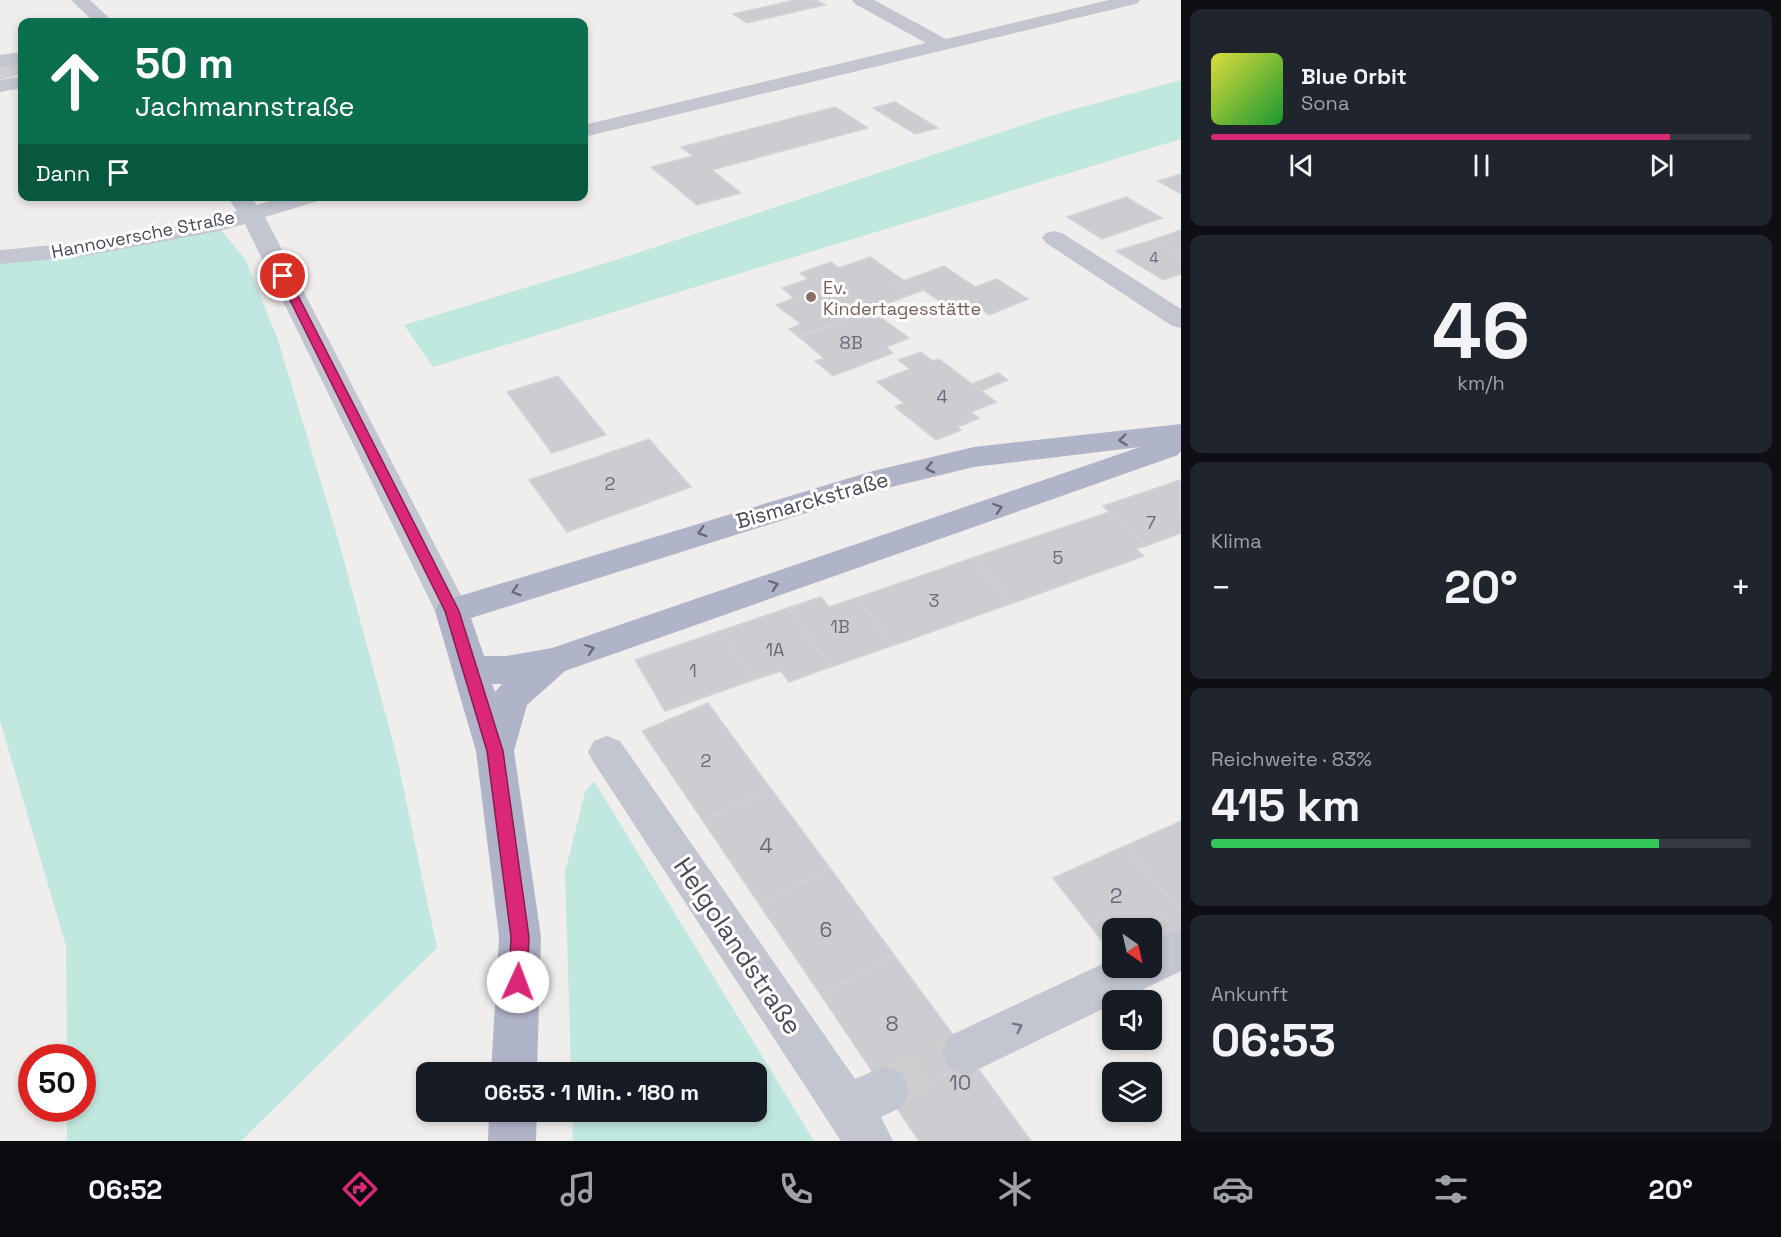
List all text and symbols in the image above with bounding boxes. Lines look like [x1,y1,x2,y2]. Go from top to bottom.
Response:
text: 50 m [135,37,234,90]
icon: ahead [36,42,114,120]
text: Blue Orbit [1301,62,1407,90]
text: Jachmannstraße [135,89,355,124]
text: Sona [1301,90,1349,116]
icon: previous [1285,149,1318,182]
icon: pause [1465,149,1498,182]
icon: next [1645,149,1678,182]
icon: arrive [102,156,135,189]
text: Dann [36,159,90,187]
street label: Hannoversche Straße [49,205,237,263]
house number: 4 [1149,248,1159,267]
pin [257,250,308,301]
icon: arrive [266,259,299,292]
place label: Ev. Kindertagesstätte [823,276,981,320]
text: 46 [1432,281,1530,381]
marker: Ev. Kindertagesstätte [804,290,818,304]
house number: 8B [839,331,863,354]
text: km/h [1457,370,1505,396]
house number: 4 [936,385,948,408]
one-way arrow [1118,433,1127,446]
one-way arrow [925,460,935,473]
street label: Bismarckstraße [733,465,891,535]
house number: 2 [605,472,615,495]
one-way arrow [992,502,1003,515]
house number: 7 [1146,511,1156,534]
one-way arrow [697,525,708,538]
text: Klima [1211,528,1262,554]
house number: 5 [1053,546,1063,569]
text: 20° [1444,559,1518,616]
text: − [1211,567,1231,609]
text: + [1731,567,1751,609]
one-way arrow [768,580,779,593]
one-way arrow [511,584,522,597]
house number: 3 [929,589,939,612]
house number: 1B [830,615,850,638]
house number: 1A [766,638,784,661]
one-way arrow [584,644,595,656]
house number: 1 [689,659,697,682]
text: Reichweite · 83% [1211,746,1372,772]
house number: 2 [701,749,711,772]
text: 415 km [1211,777,1361,834]
house number: 4 [759,832,773,859]
street label: Helgolandstraße [666,851,810,1041]
house number: 2 [1110,882,1122,909]
house number: 6 [820,916,832,943]
north arrow [1102,918,1162,978]
map controls [1102,918,1162,1122]
position arrow [486,950,550,1014]
text: Ankunft [1211,981,1289,1007]
button: sound [1102,990,1162,1050]
house number: 8 [885,1010,899,1037]
text: 06:53 [1211,1012,1336,1069]
one-way arrow [1012,1022,1023,1034]
speed limit sign: 50 [18,1044,96,1122]
button: layers [1102,1062,1162,1122]
house number: 10 [949,1069,971,1096]
text: 06:53 · 1 Min. · 180 m [484,1078,699,1106]
icon: directions [339,1168,381,1210]
icon: music [557,1168,599,1210]
icon: phone [775,1168,817,1210]
icon: climate [994,1168,1036,1210]
icon: car [1212,1168,1254,1210]
icon: filters [1430,1168,1472,1210]
text: 06:52 [88,1172,162,1207]
text: 20° [1649,1172,1693,1207]

